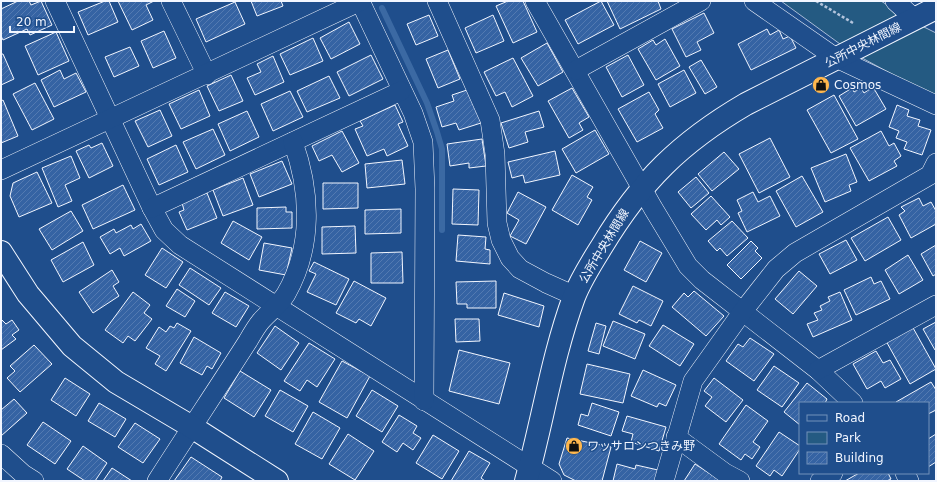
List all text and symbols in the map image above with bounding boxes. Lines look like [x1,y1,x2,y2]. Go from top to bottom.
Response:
scale bar [10,8,74,34]
text: 20 m [16,15,47,29]
street label: 公所中央林間線 [822,20,904,70]
shop icon: Cosmos [811,75,831,95]
place label: Cosmos [834,78,881,92]
street label: 公所中央林間線 [576,206,632,286]
legend [799,402,929,474]
text: Road [835,411,865,425]
text: Park [835,431,861,445]
shop icon: ワッサロンつきみ野 [564,436,584,456]
place label: ワッサロンつきみ野 [587,439,695,453]
text: Building [835,451,884,465]

